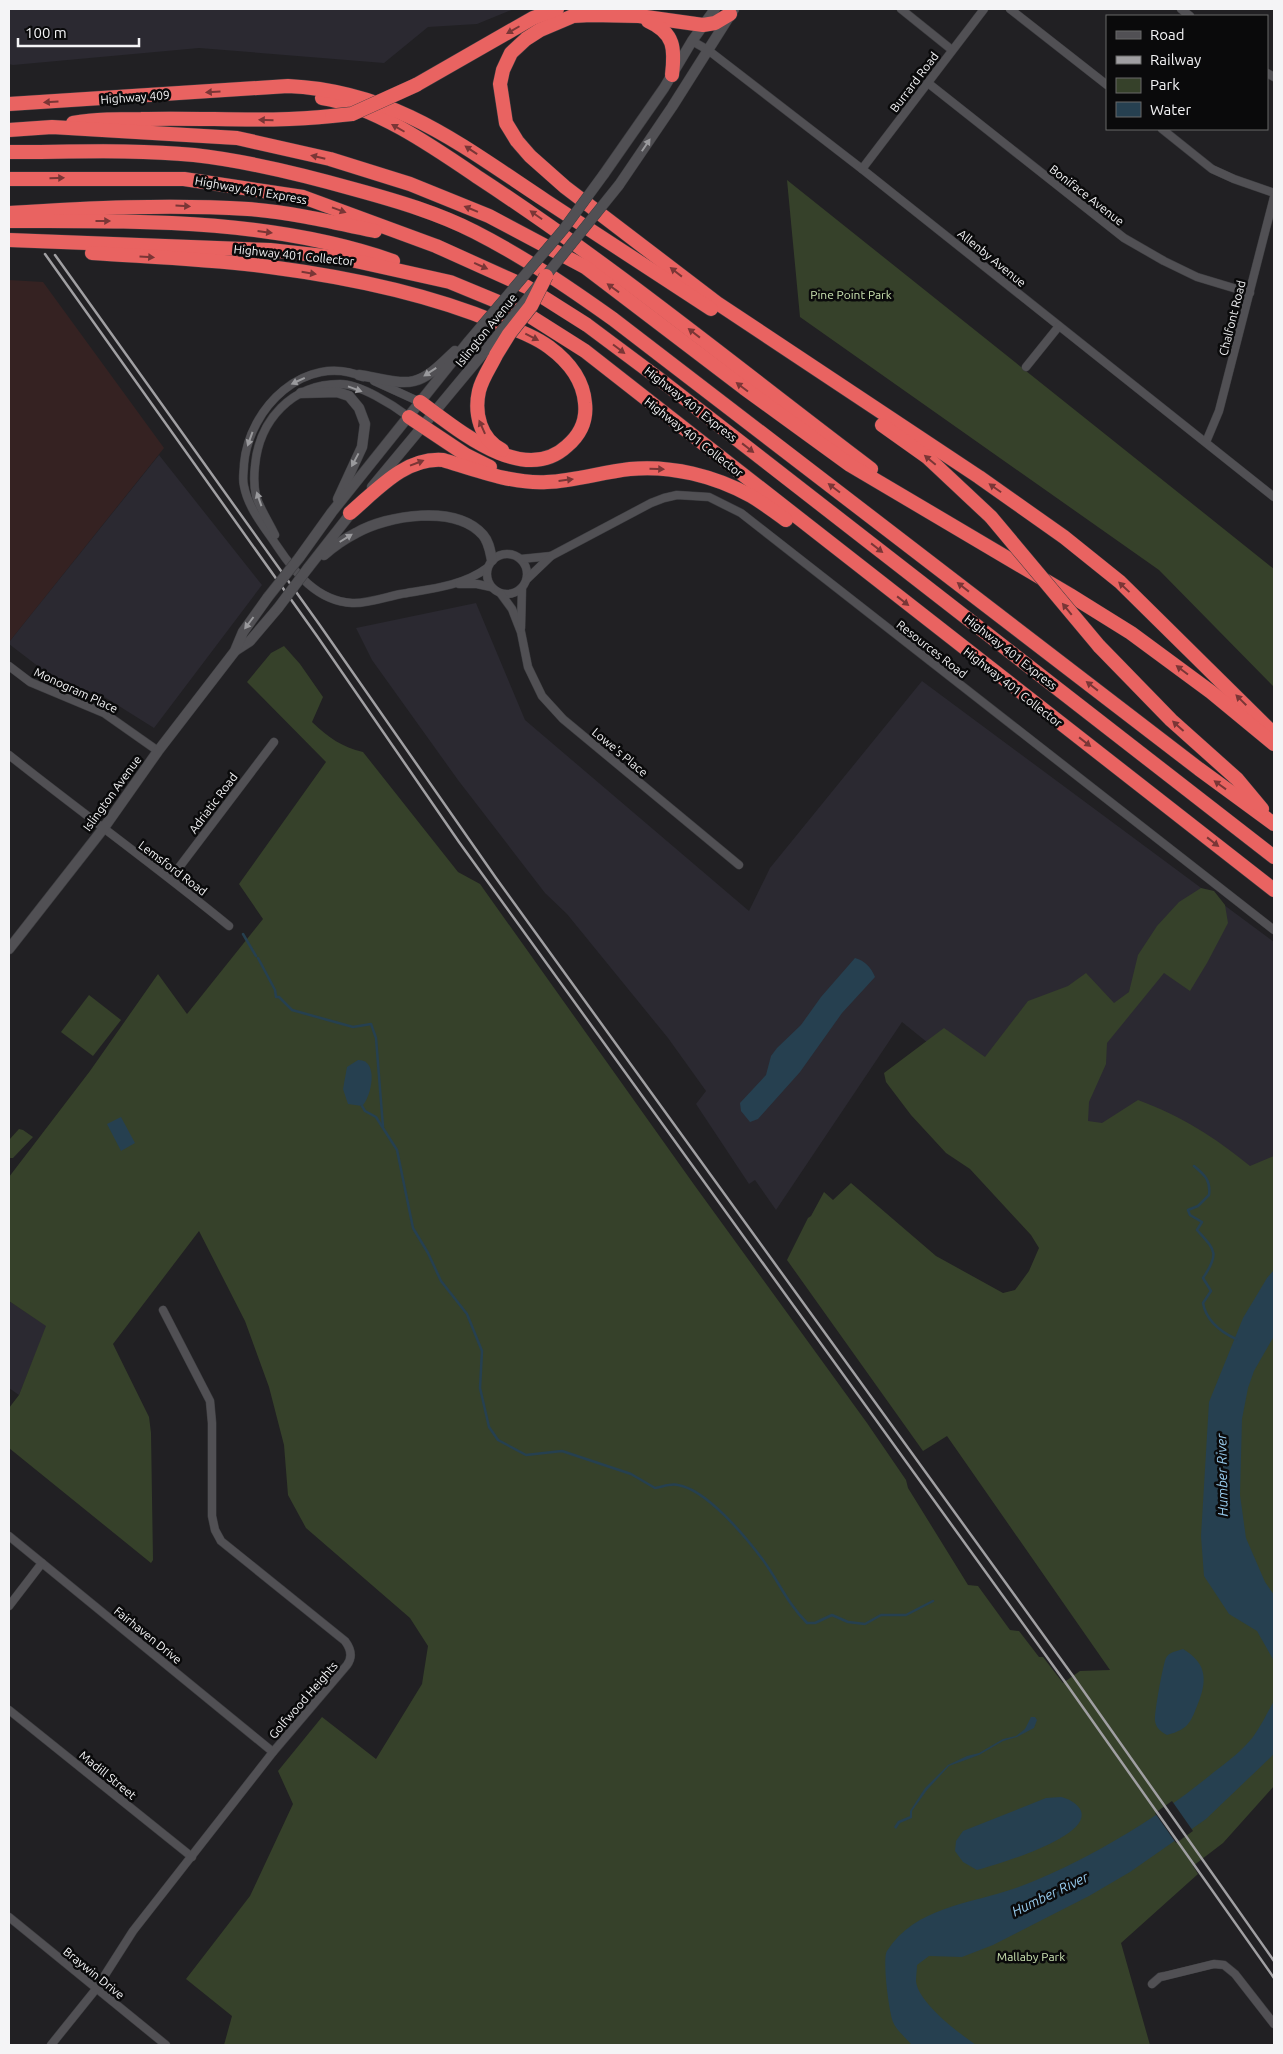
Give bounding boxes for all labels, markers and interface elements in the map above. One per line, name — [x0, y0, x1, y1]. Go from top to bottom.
scale bar — [18, 15, 139, 47]
legend — [1106, 15, 1268, 130]
text: 100 m — [25, 24, 67, 41]
one-way arrow — [506, 25, 520, 34]
text: Road — [1150, 26, 1185, 43]
street label: Burrard Road — [887, 49, 941, 115]
text: Railway — [1150, 51, 1201, 68]
text: Park — [1150, 76, 1180, 93]
street label: Highway 409 — [100, 88, 170, 106]
one-way arrow — [205, 88, 221, 96]
one-way arrow — [43, 98, 59, 106]
text: Water — [1150, 101, 1191, 118]
one-way arrow — [258, 115, 274, 123]
one-way arrow — [392, 124, 405, 133]
one-way arrow — [642, 138, 651, 152]
one-way arrow — [464, 146, 478, 155]
one-way arrow — [310, 153, 325, 161]
street label: Boniface Avenue — [1047, 162, 1127, 228]
one-way arrow — [50, 174, 66, 182]
street label: Highway 401 Express — [194, 174, 308, 206]
one-way arrow — [175, 203, 191, 211]
one-way arrow — [463, 205, 478, 213]
one-way arrow — [332, 206, 347, 214]
one-way arrow — [529, 210, 542, 220]
one-way arrow — [95, 217, 111, 225]
street label: Allenby Avenue — [955, 227, 1029, 289]
one-way arrow — [257, 228, 273, 236]
street label: Highway 401 Collector — [233, 242, 355, 268]
one-way arrow — [140, 253, 156, 261]
one-way arrow — [474, 263, 488, 271]
one-way arrow — [670, 267, 683, 277]
one-way arrow — [301, 269, 317, 277]
street label: Chalfont Road — [1216, 279, 1248, 357]
one-way arrow — [606, 283, 620, 293]
park label: Pine Point Park — [810, 288, 892, 301]
street label: Islington Avenue — [453, 291, 519, 369]
one-way arrow — [688, 327, 701, 338]
one-way arrow — [524, 333, 539, 341]
one-way arrow — [613, 344, 626, 355]
street label: Highway 401 Express — [642, 364, 740, 444]
one-way arrow — [423, 367, 437, 377]
one-way arrow — [290, 377, 305, 386]
one-way arrow — [736, 381, 749, 392]
one-way arrow — [348, 385, 363, 393]
street label: Highway 401 Collector — [642, 395, 746, 480]
one-way arrow — [478, 420, 486, 434]
one-way arrow — [246, 432, 254, 447]
one-way arrow — [741, 443, 754, 454]
one-way arrow — [351, 452, 359, 467]
one-way arrow — [923, 454, 936, 465]
one-way arrow — [410, 459, 425, 467]
one-way arrow — [649, 465, 665, 473]
one-way arrow — [559, 476, 575, 484]
one-way arrow — [827, 483, 841, 493]
one-way arrow — [988, 483, 1002, 493]
one-way arrow — [254, 491, 262, 506]
one-way arrow — [340, 534, 353, 543]
one-way arrow — [870, 542, 883, 553]
one-way arrow — [1119, 581, 1131, 593]
one-way arrow — [956, 582, 970, 592]
one-way arrow — [896, 595, 909, 606]
one-way arrow — [1062, 603, 1073, 616]
street label: Highway 401 Express — [962, 612, 1060, 692]
one-way arrow — [244, 616, 255, 629]
street label: Resources Road — [894, 618, 970, 680]
street label: Highway 401 Collector — [961, 645, 1065, 730]
street label: Monogram Place — [32, 665, 120, 715]
one-way arrow — [1175, 665, 1189, 675]
one-way arrow — [1085, 681, 1098, 692]
one-way arrow — [1235, 694, 1247, 706]
one-way arrow — [1172, 721, 1185, 732]
street label: Lowe's Place — [590, 725, 650, 779]
one-way arrow — [1078, 737, 1092, 747]
street label: Islington Avenue — [80, 753, 144, 833]
street label: Adriatic Road — [186, 770, 240, 836]
one-way arrow — [1214, 780, 1227, 790]
one-way arrow — [1206, 836, 1219, 847]
street label: Lemsford Road — [136, 838, 210, 898]
water label: Humber River — [1213, 1433, 1231, 1517]
street label: Fairhaven Drive — [112, 1604, 184, 1666]
street label: Golfwood Heights — [266, 1659, 340, 1741]
street label: Madill Street — [77, 1748, 139, 1802]
water label: Humber River — [1009, 1868, 1091, 1919]
street label: Braywin Drive — [61, 1945, 127, 2001]
park label: Mallaby Park — [997, 1950, 1065, 1963]

